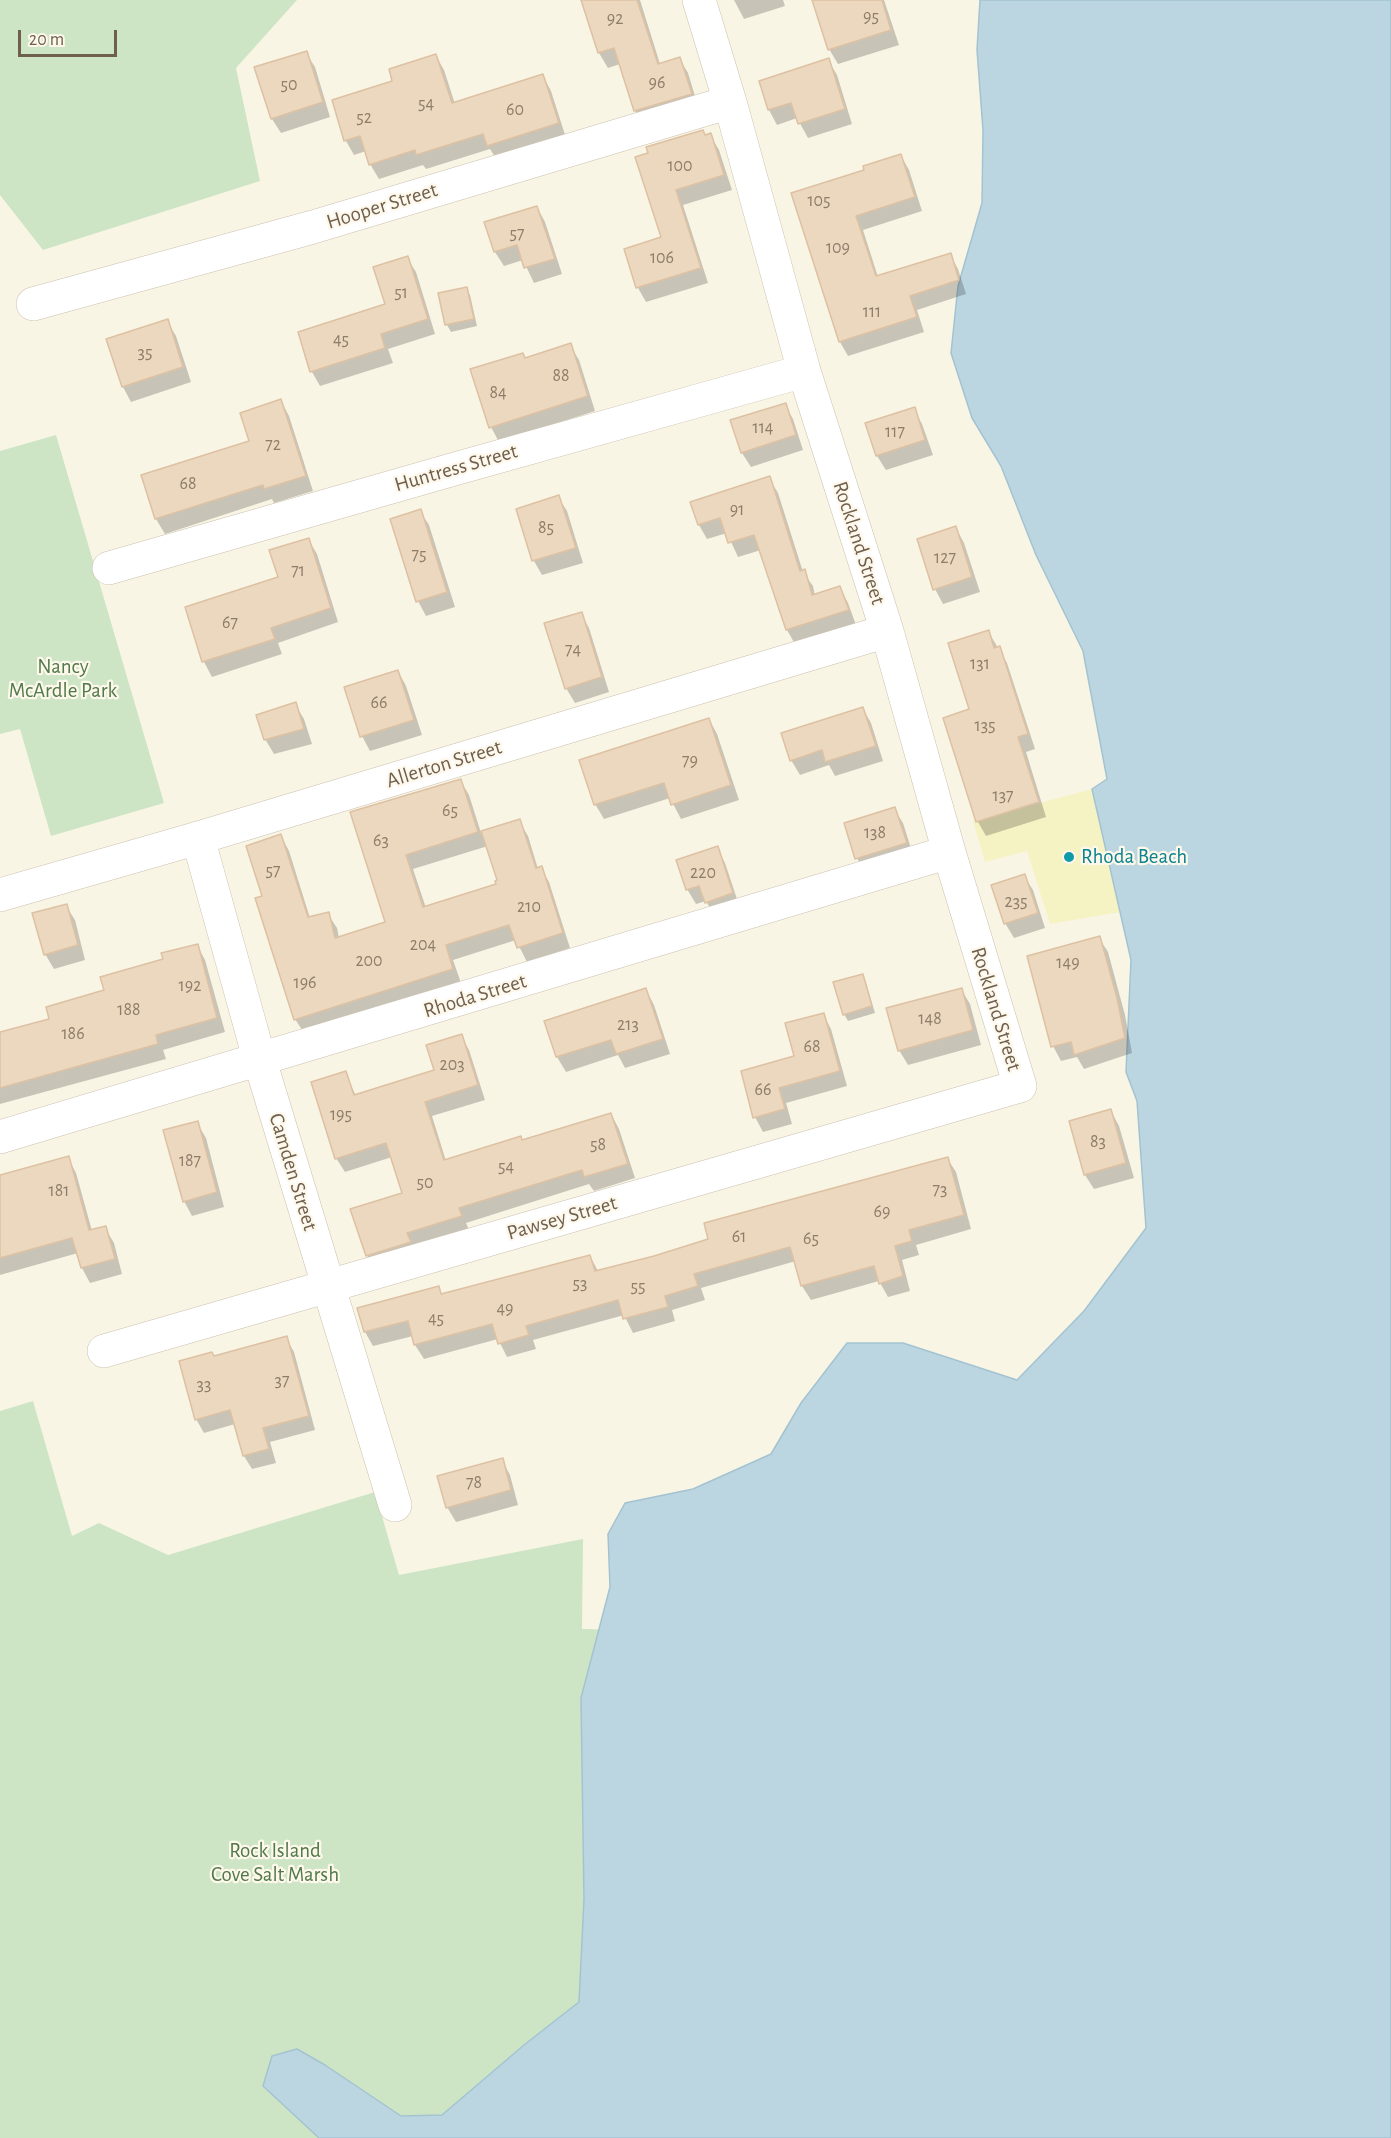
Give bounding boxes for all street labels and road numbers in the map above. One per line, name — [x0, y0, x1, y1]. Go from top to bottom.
street label: Hooper Street — [324, 177, 440, 235]
street label: Huntress Street — [391, 438, 521, 498]
street label: Rockland Street — [827, 478, 891, 608]
street label: Allerton Street — [383, 735, 505, 793]
street label: Rockland Street — [965, 944, 1027, 1074]
street label: Rhoda Street — [421, 968, 529, 1024]
street label: Camden Street — [263, 1110, 323, 1234]
street label: Pawsey Street — [504, 1190, 620, 1246]

